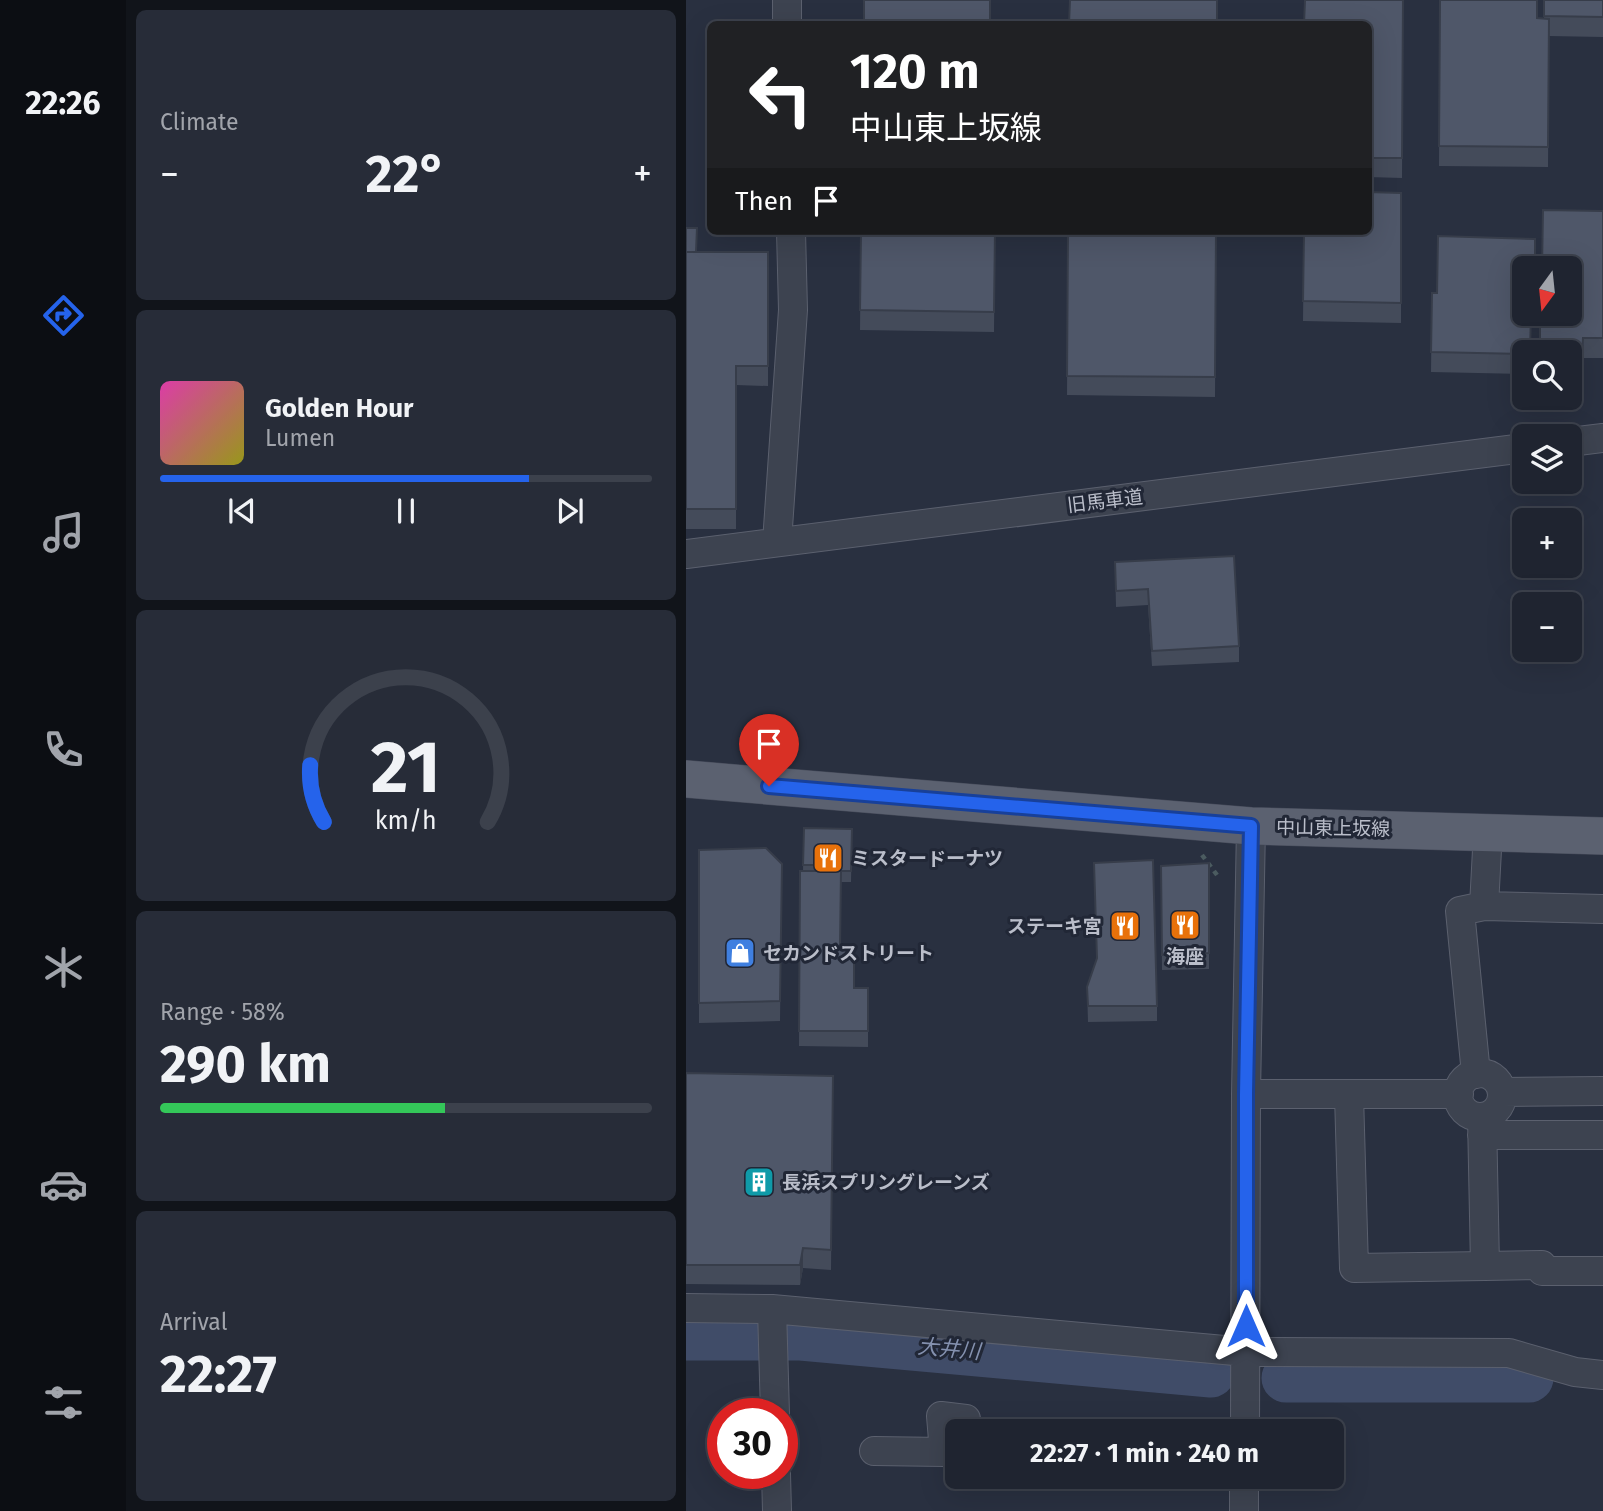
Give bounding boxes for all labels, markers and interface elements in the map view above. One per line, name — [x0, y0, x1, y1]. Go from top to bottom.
text: 120 m — [850, 42, 980, 101]
icon: left — [735, 49, 826, 140]
text: 22:26 — [25, 84, 101, 122]
text: Climate — [160, 108, 239, 136]
text: 中山東上坂線 — [850, 109, 1042, 147]
text: 22° — [366, 143, 446, 206]
text: − — [160, 151, 179, 197]
text: + — [633, 151, 652, 197]
icon: arrive — [807, 182, 845, 220]
text: Then — [735, 186, 793, 217]
north arrow — [1512, 256, 1582, 326]
map controls — [1512, 256, 1582, 662]
icon: directions — [39, 291, 88, 340]
button: search — [1512, 340, 1582, 410]
text: Golden Hour — [265, 393, 413, 424]
text: Lumen — [265, 424, 335, 452]
button: layers — [1512, 424, 1582, 494]
street label: 旧馬車道 — [1066, 485, 1144, 517]
icon: previous — [223, 492, 261, 530]
icon: pause — [387, 492, 425, 530]
icon: next — [551, 492, 589, 530]
icon: music — [39, 508, 88, 557]
button: + — [1512, 508, 1582, 578]
button: − — [1512, 592, 1582, 662]
pin — [739, 714, 799, 786]
text: 21 — [371, 724, 441, 811]
icon: phone — [39, 725, 88, 774]
icon: arrive — [750, 725, 788, 763]
text: km/h — [375, 805, 437, 835]
street label: 中山東上坂線 — [1276, 816, 1390, 840]
restaurant icon: ミスタードーナツ — [811, 841, 845, 875]
place label: ミスタードーナツ — [851, 847, 1003, 870]
restaurant icon: 海座 — [1168, 908, 1202, 942]
restaurant icon: ステーキ宮 — [1108, 909, 1142, 943]
place label: ステーキ宮 — [1007, 915, 1102, 938]
shop icon: セカンドストリート — [723, 936, 757, 970]
place label: セカンドストリート — [763, 942, 934, 965]
icon: climate — [39, 943, 88, 992]
place label: 海座 — [1166, 945, 1204, 968]
text: Range · 58% — [160, 998, 285, 1026]
text: 290 km — [160, 1033, 331, 1096]
icon: car — [39, 1160, 88, 1209]
building icon: 長浜スプリングレーンズ — [742, 1165, 776, 1199]
place label: 長浜スプリングレーンズ — [782, 1171, 990, 1194]
position arrow — [1209, 1289, 1283, 1363]
text: Arrival — [160, 1308, 227, 1336]
water label: 大井川 — [916, 1333, 984, 1365]
text: 22:27 — [160, 1343, 277, 1406]
icon: filters — [39, 1378, 88, 1427]
speed limit sign: 30 — [707, 1398, 798, 1489]
text: 22:27 · 1 min · 240 m — [1030, 1438, 1259, 1469]

